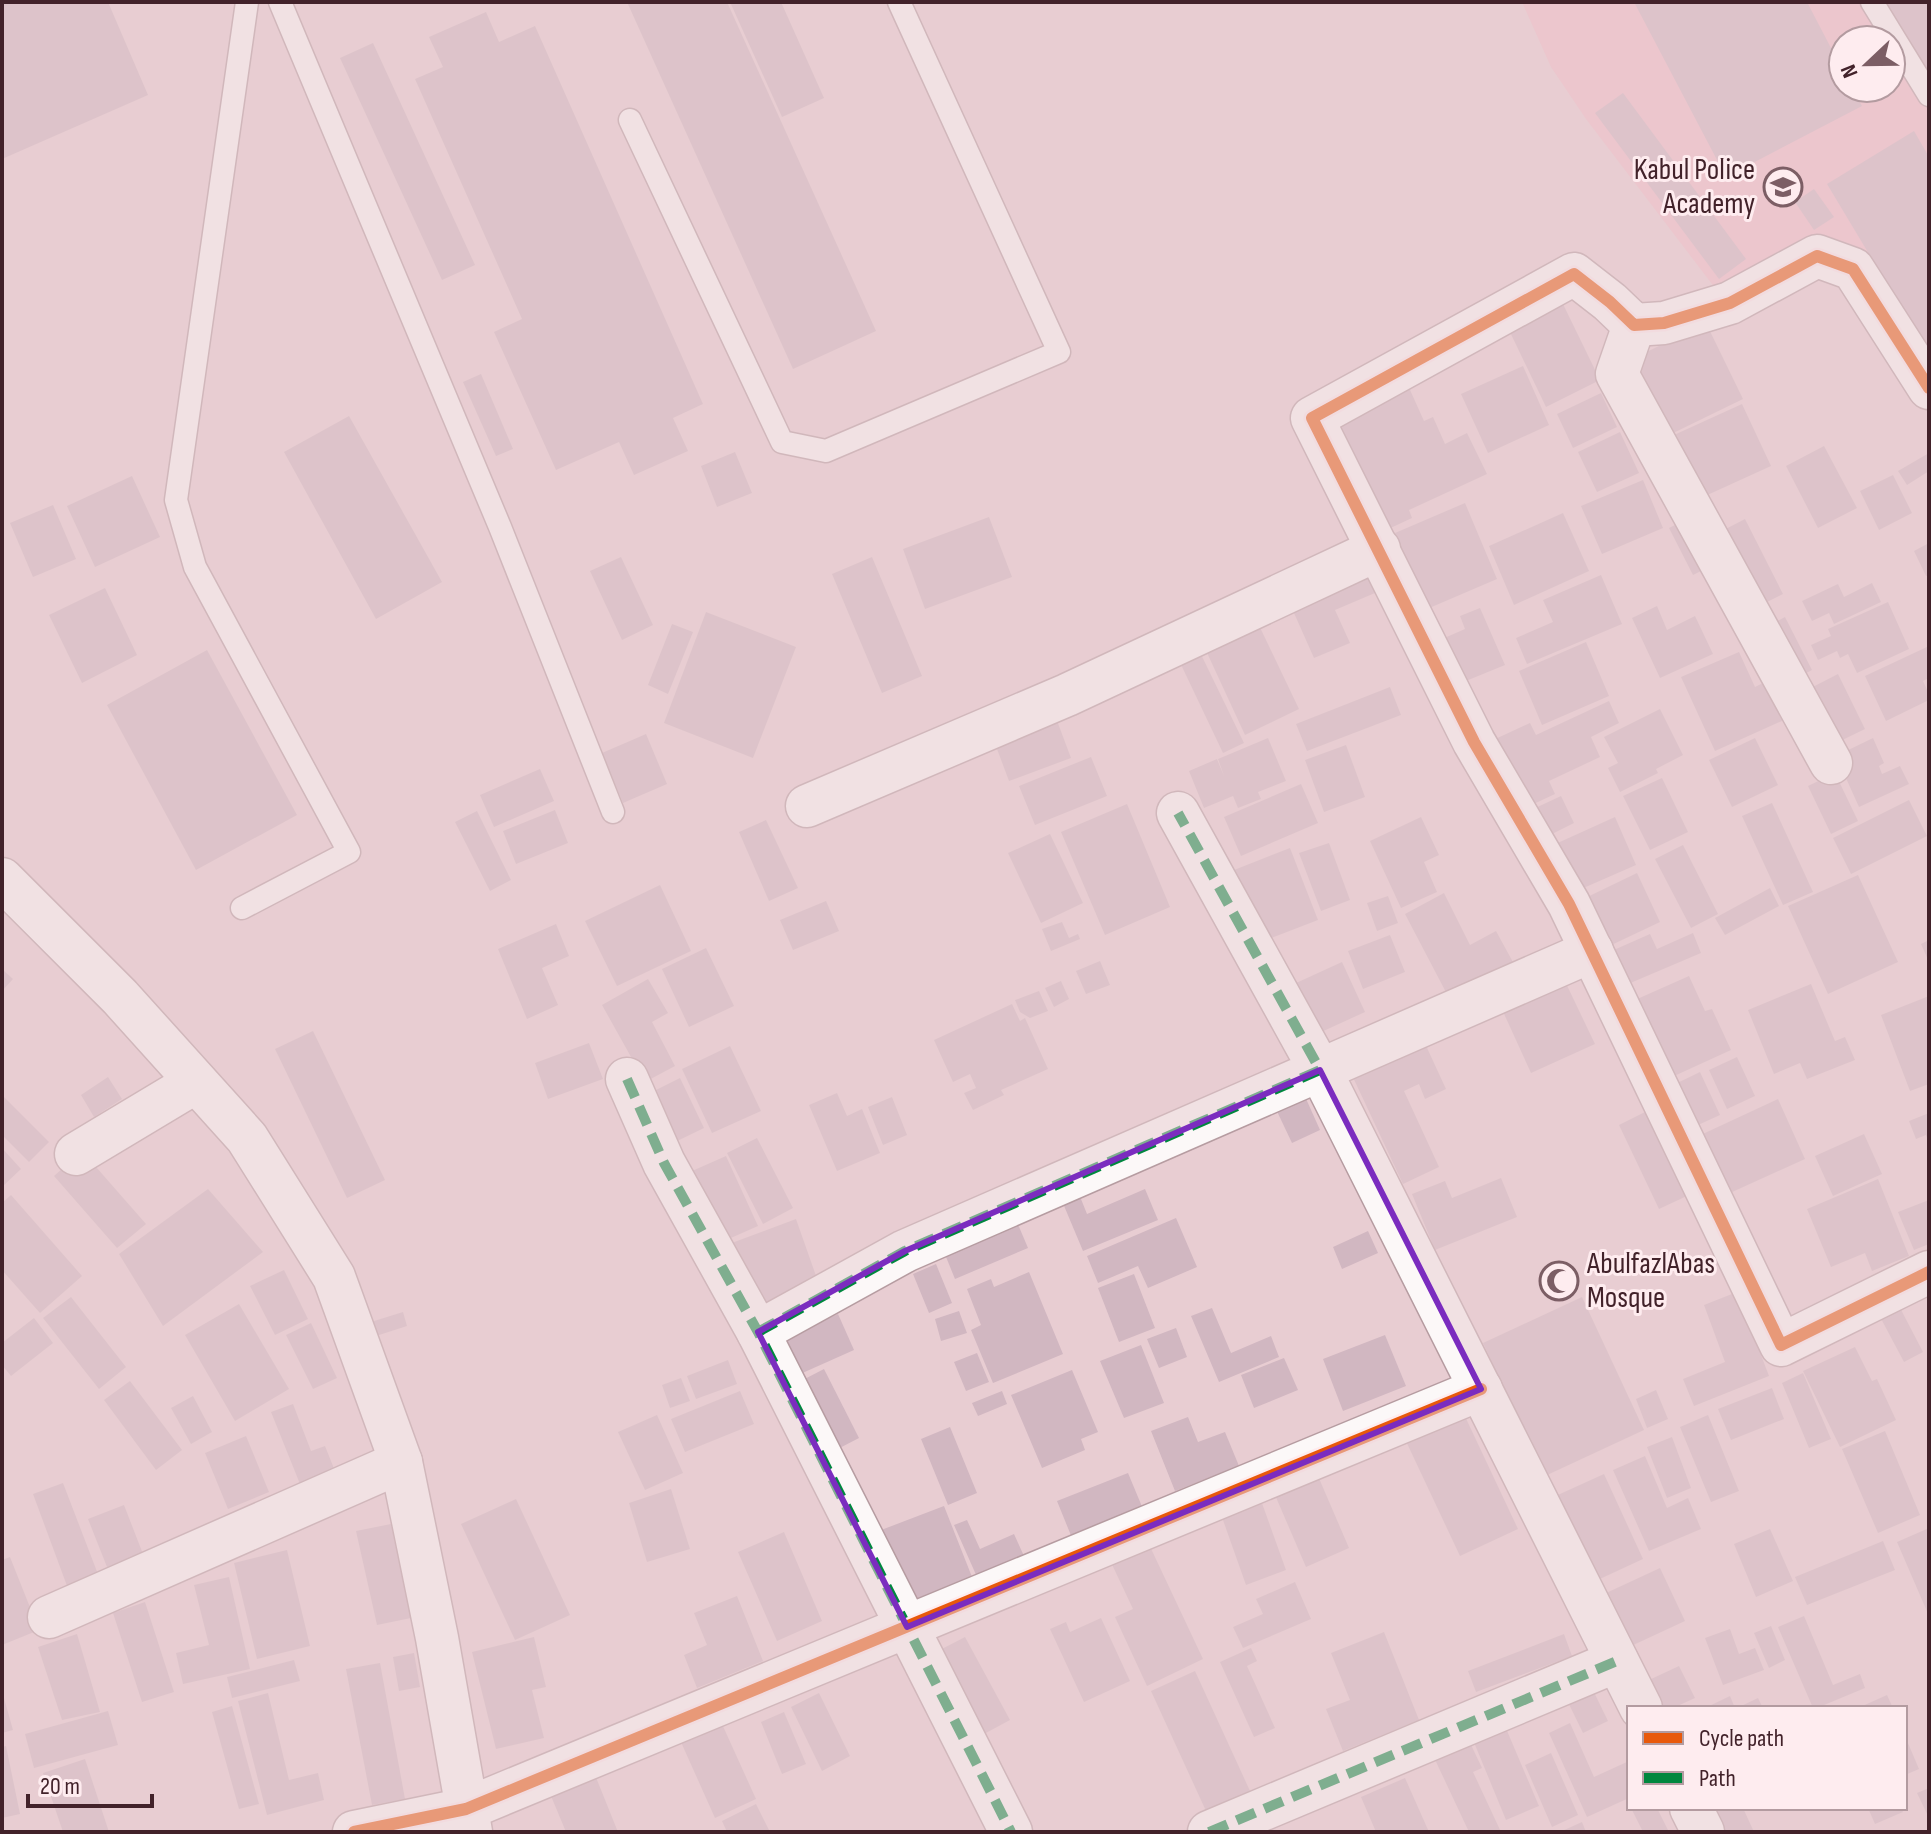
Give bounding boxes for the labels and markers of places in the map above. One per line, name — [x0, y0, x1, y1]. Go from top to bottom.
place label: Kabul Police Academy — [1634, 152, 1755, 222]
school or university icon: Kabul Police Academy — [1762, 166, 1804, 208]
place label: AbulfazlAbas Mosque — [1586, 1246, 1715, 1316]
mosque icon: AbulfazlAbas Mosque — [1538, 1260, 1580, 1302]

